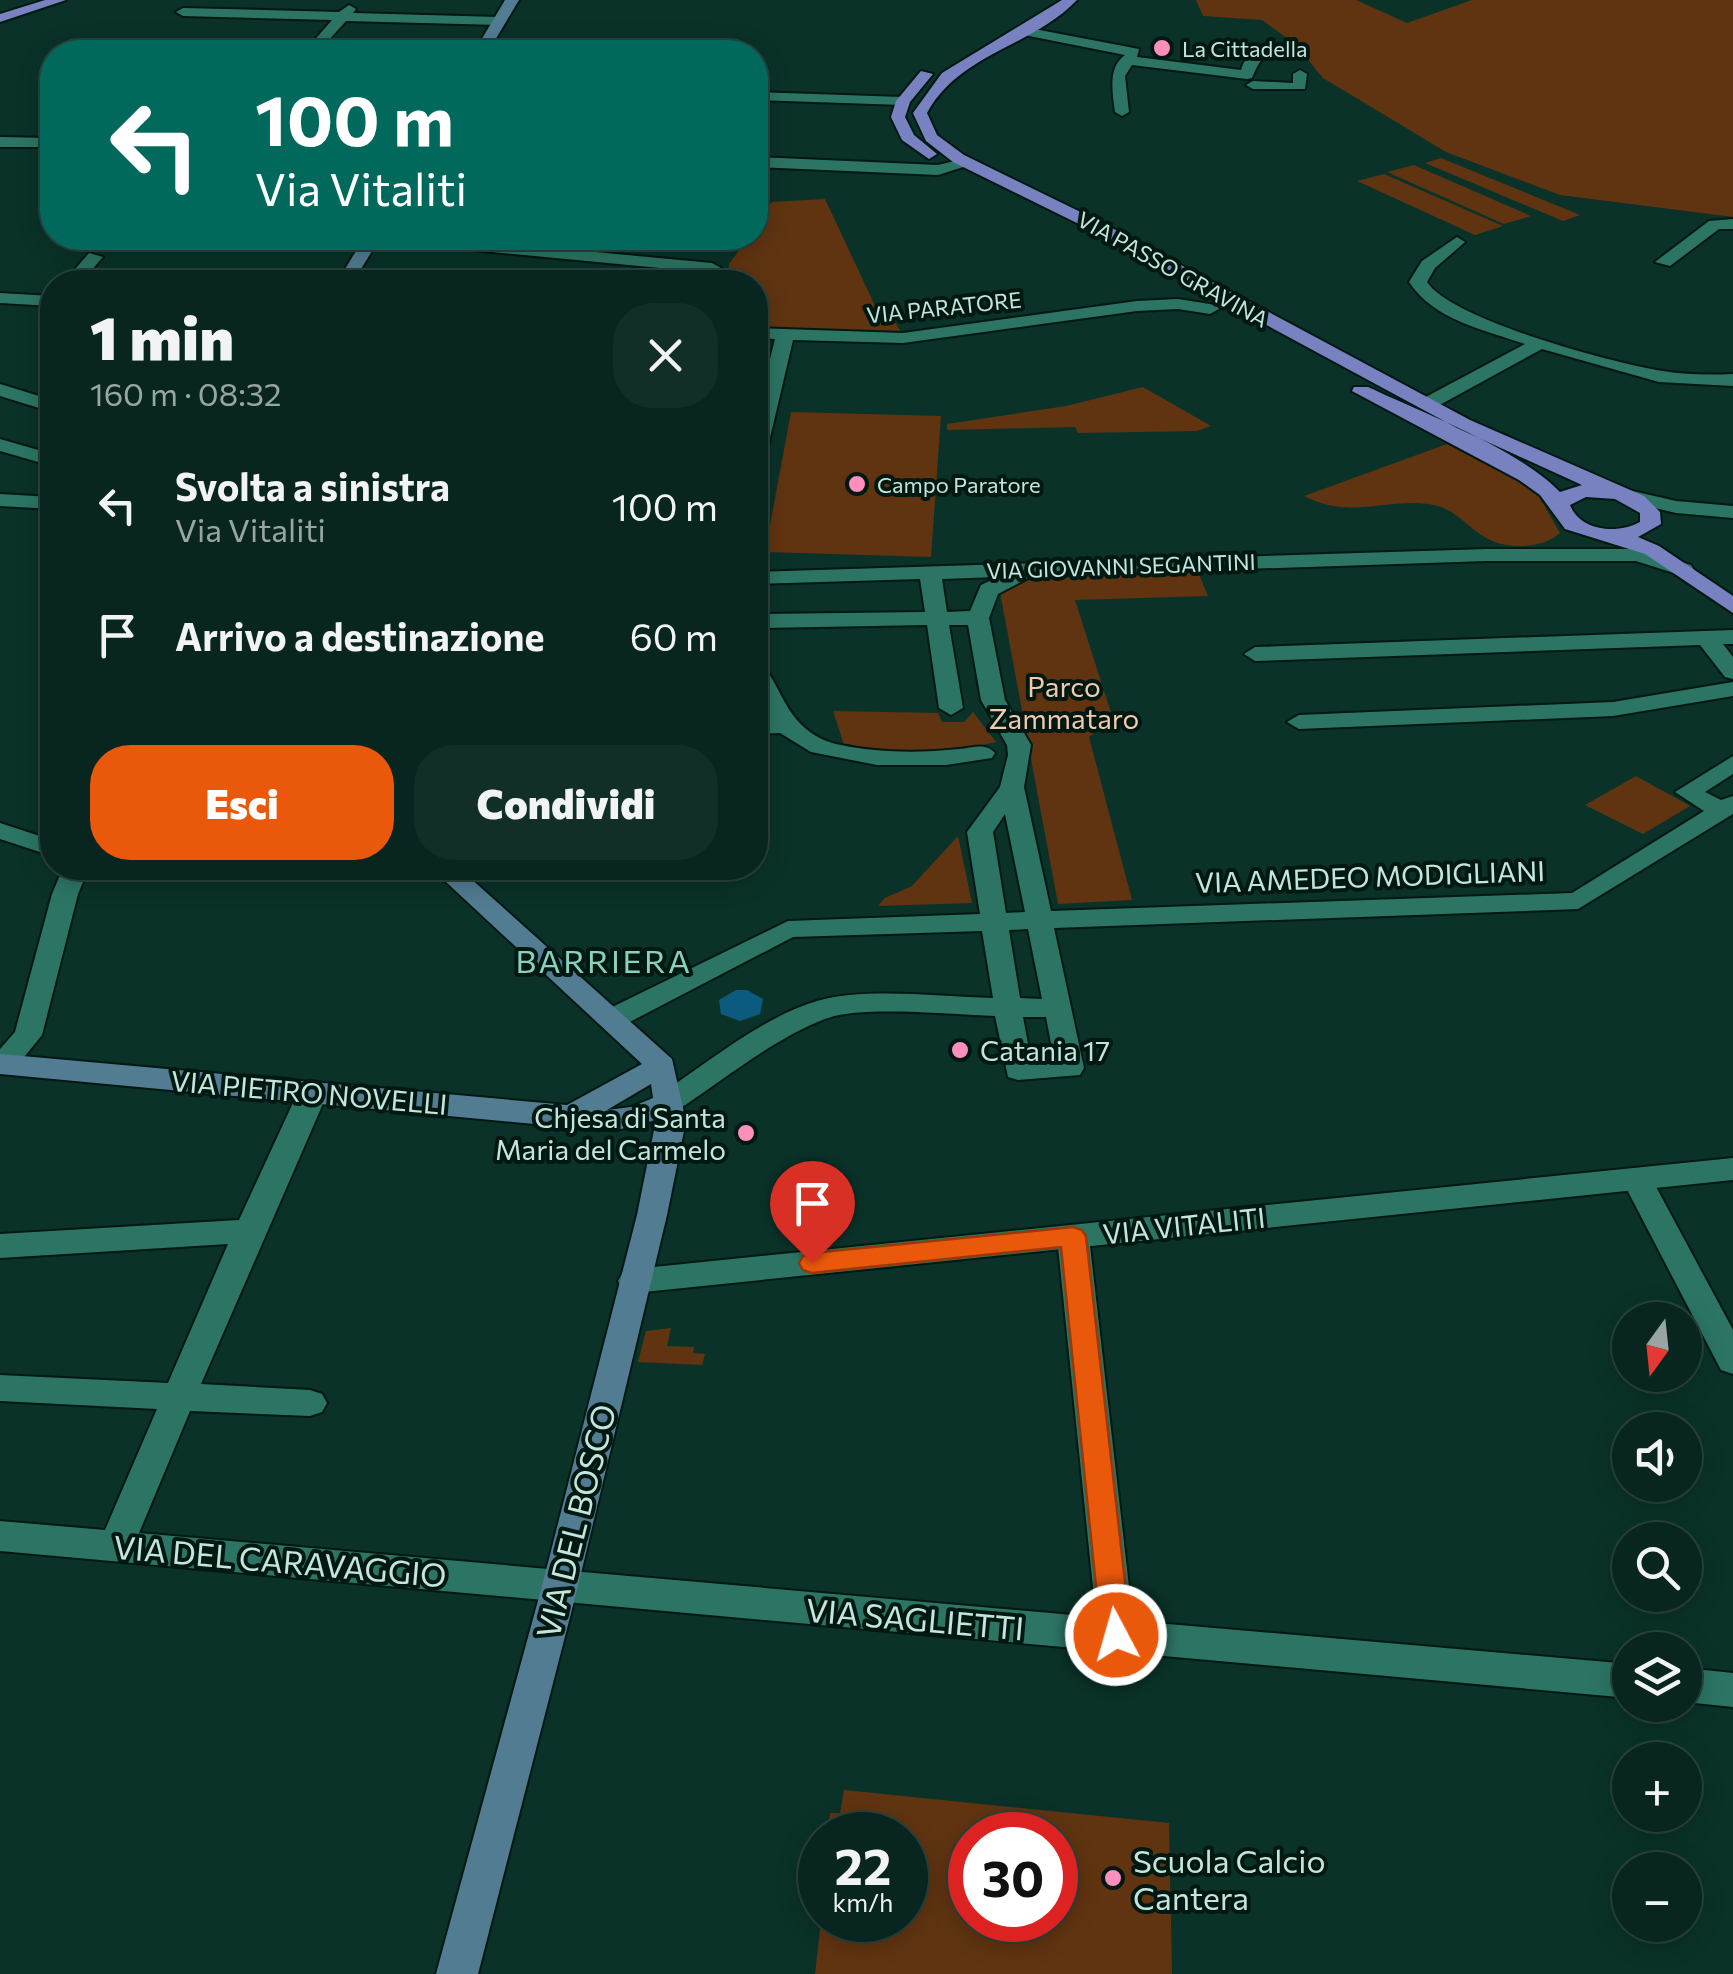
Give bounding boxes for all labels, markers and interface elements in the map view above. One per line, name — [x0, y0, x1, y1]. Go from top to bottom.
place label: La Cittadella — [1182, 35, 1308, 62]
marker: La Cittadella — [1151, 37, 1173, 59]
text: 100 m — [255, 75, 454, 160]
icon: left — [90, 80, 220, 210]
text: Via Vitaliti — [255, 160, 467, 215]
street label: VIA PASSO GRAVINA — [1073, 205, 1273, 333]
street label: VIA PARATORE — [865, 285, 1023, 329]
text: 1 min — [90, 299, 234, 372]
button: close — [613, 303, 718, 408]
text: 160 m · 08:32 — [90, 373, 282, 413]
text: Svolta a sinistra — [175, 462, 450, 509]
place label: Campo Paratore — [877, 471, 1041, 498]
marker: Campo Paratore — [846, 473, 868, 495]
icon: left — [90, 478, 145, 533]
text: 100 m — [612, 482, 718, 529]
text: Via Vitaliti — [175, 509, 326, 549]
street label: VIA GIOVANNI SEGANTINI — [986, 548, 1256, 584]
icon: arrive — [90, 608, 145, 663]
text: Arrivo a destinazione — [175, 612, 545, 659]
text: 60 m — [630, 612, 718, 659]
park label: Parco Zammataro — [989, 669, 1139, 735]
button: Esci — [90, 745, 394, 860]
button: Condividi — [414, 745, 718, 860]
street label: VIA AMEDEO MODIGLIANI — [1194, 853, 1546, 899]
district label: BARRIERA — [516, 940, 693, 980]
place label: Catania 17 — [980, 1033, 1110, 1067]
marker: Catania 17 — [949, 1039, 971, 1061]
street label: VIA PIETRO NOVELLI — [169, 1063, 449, 1121]
place label: Chjesa di Santa Maria del Carmelo — [495, 1100, 726, 1166]
marker: Chjesa di Santa Maria del Carmelo — [735, 1122, 757, 1144]
pin — [770, 1161, 855, 1264]
icon: arrive — [785, 1176, 840, 1231]
street label: VIA VITALITI — [1101, 1200, 1267, 1250]
north arrow — [1612, 1302, 1702, 1392]
map controls — [1612, 1302, 1702, 1942]
street label: VIA DEL BOSCO — [527, 1400, 623, 1642]
button: sound — [1612, 1412, 1702, 1502]
button: search — [1612, 1522, 1702, 1612]
street label: VIA DEL CARAVAGGIO — [112, 1526, 448, 1594]
position arrow — [1064, 1583, 1168, 1687]
street label: VIA SAGLIETTI — [804, 1589, 1026, 1647]
button: layers — [1612, 1632, 1702, 1722]
button: + — [1612, 1742, 1702, 1832]
speed limit sign: 30 — [948, 1812, 1078, 1942]
text: 22 — [835, 1834, 891, 1895]
place label: Scuola Calcio Cantera — [1133, 1840, 1326, 1917]
button: − — [1612, 1852, 1702, 1942]
marker: Scuola Calcio Cantera — [1102, 1867, 1124, 1889]
text: km/h — [833, 1887, 893, 1917]

